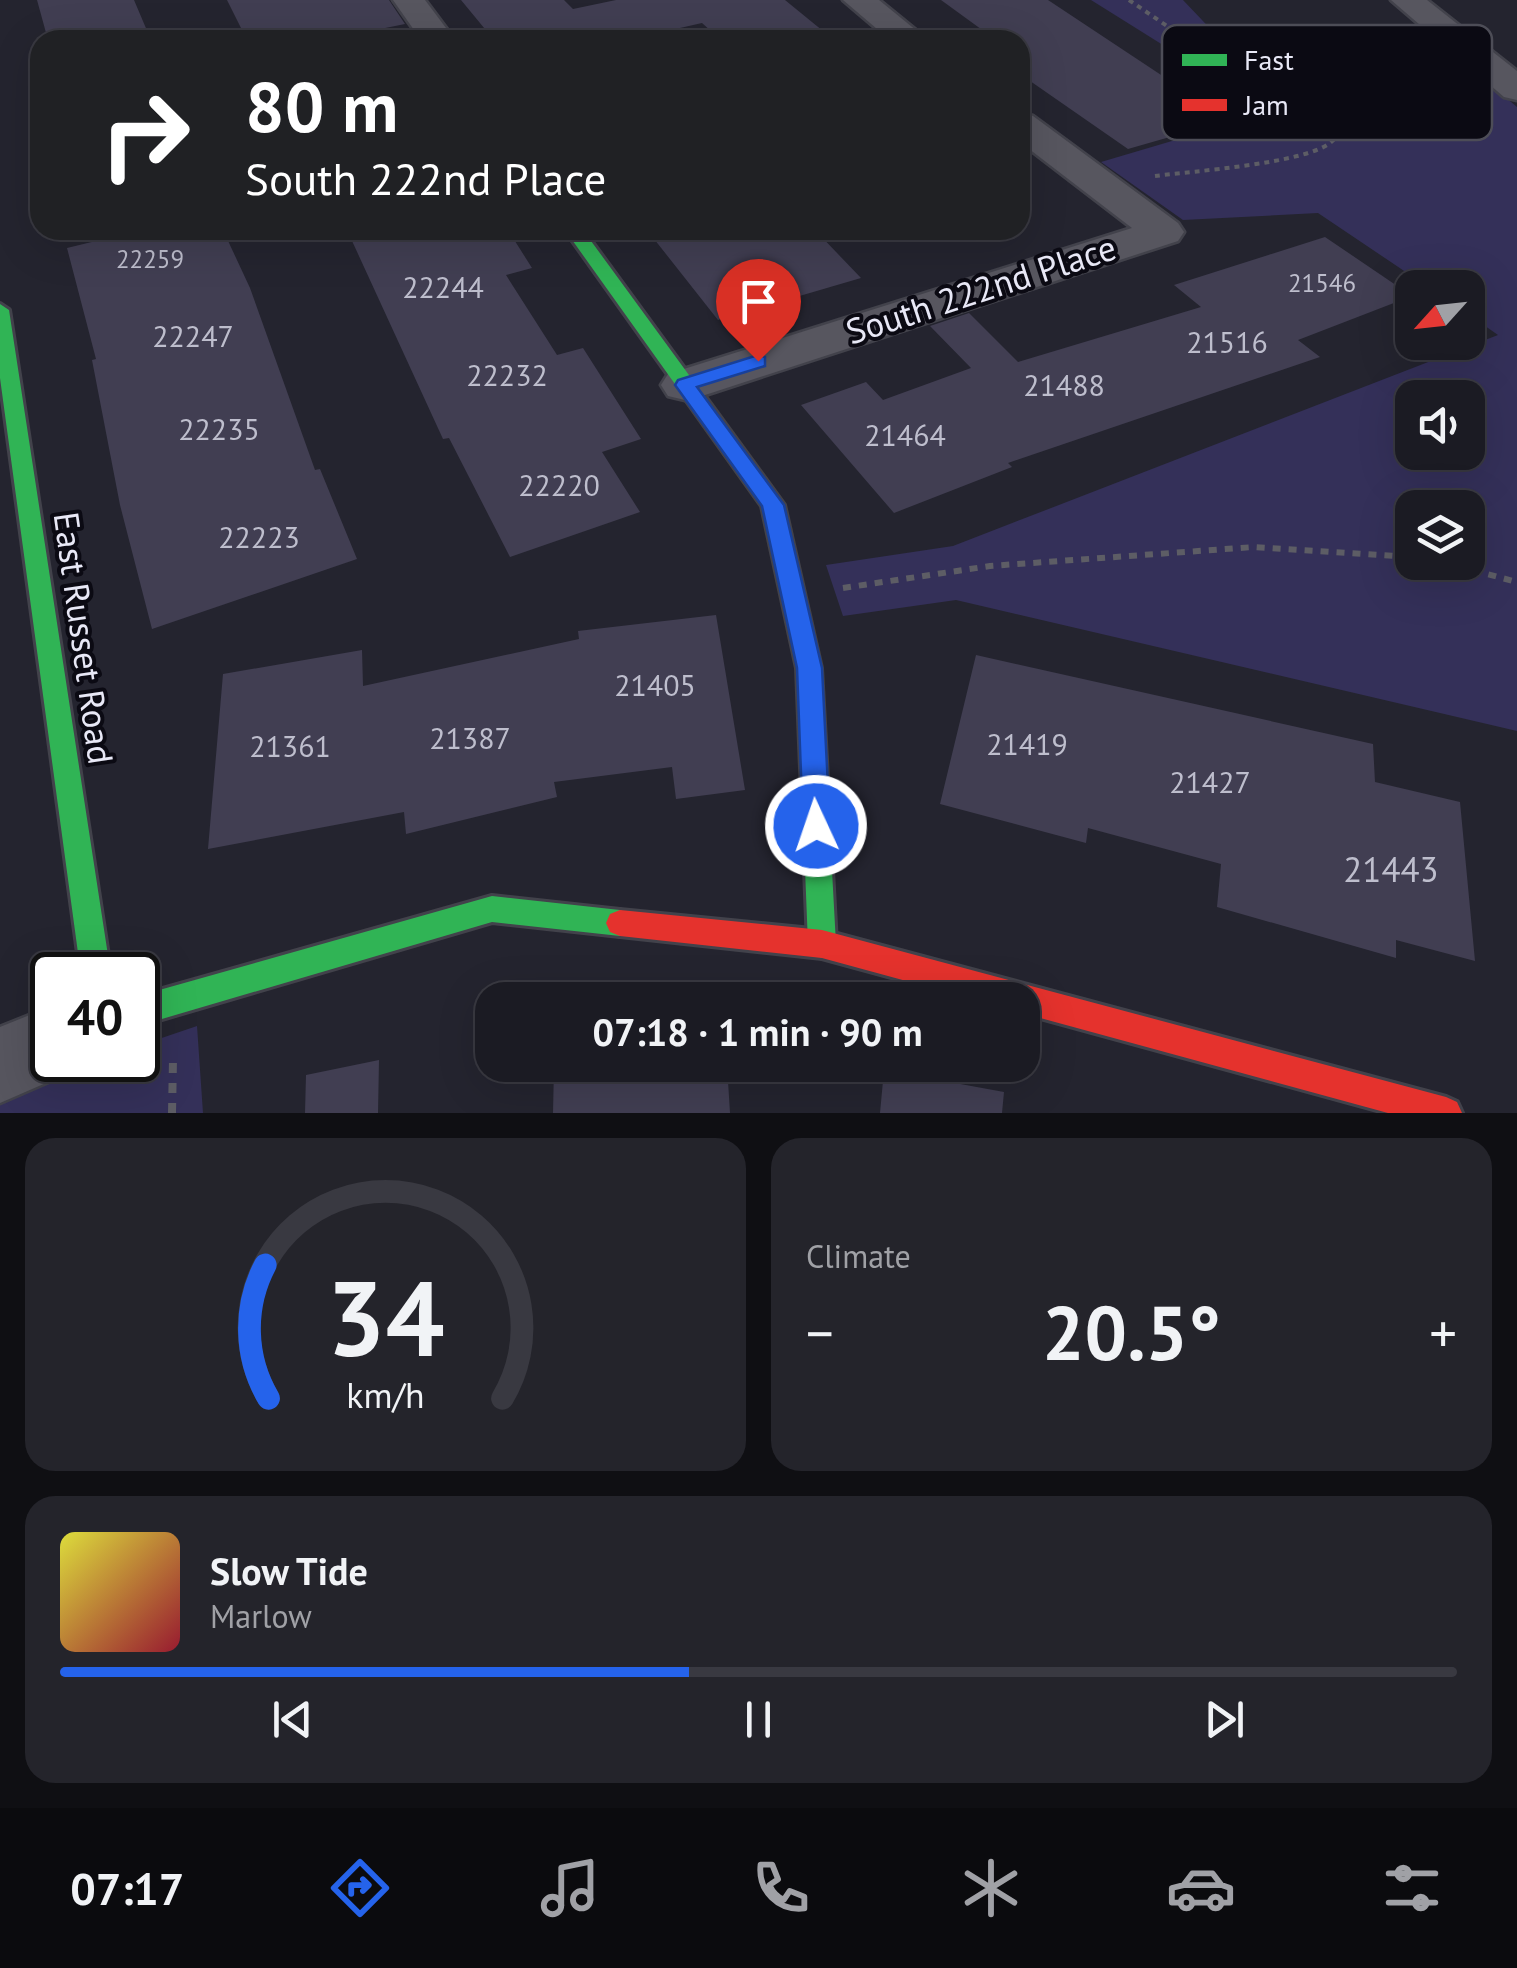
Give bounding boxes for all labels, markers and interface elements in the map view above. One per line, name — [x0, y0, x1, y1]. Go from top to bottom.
legend — [1162, 25, 1492, 140]
text: Fast — [1244, 41, 1294, 78]
text: 80 m — [245, 61, 398, 151]
icon: right — [80, 70, 210, 200]
text: Jam — [1243, 86, 1289, 123]
text: South 222nd Place — [245, 149, 606, 207]
street label: South 222nd Place — [840, 224, 1121, 354]
house number: 22259 — [116, 243, 184, 275]
pin — [716, 259, 801, 362]
house number: 22244 — [402, 267, 484, 306]
house number: 21546 — [1288, 267, 1356, 299]
north arrow — [1395, 270, 1485, 360]
map controls — [1395, 270, 1485, 580]
icon: arrive — [731, 274, 786, 329]
house number: 22247 — [152, 316, 234, 355]
house number: 21516 — [1186, 322, 1268, 361]
house number: 22232 — [466, 355, 548, 394]
house number: 21488 — [1023, 365, 1105, 404]
button: sound — [1395, 380, 1485, 470]
house number: 22235 — [178, 409, 260, 448]
house number: 21464 — [864, 415, 946, 454]
house number: 22220 — [518, 465, 600, 504]
button: layers — [1395, 490, 1485, 580]
street label: East Russet Road — [44, 509, 124, 767]
house number: 22223 — [218, 517, 300, 556]
house number: 21405 — [614, 665, 696, 704]
house number: 21387 — [429, 718, 511, 757]
house number: 21419 — [986, 724, 1068, 763]
house number: 21361 — [249, 726, 331, 765]
house number: 21427 — [1169, 762, 1251, 801]
position arrow — [764, 774, 868, 878]
house number: 21443 — [1343, 846, 1439, 892]
speed limit sign: 40 — [30, 952, 160, 1082]
text: 07:18 · 1 min · 90 m — [592, 1007, 923, 1056]
text: Climate — [806, 1235, 911, 1277]
text: 34 — [327, 1250, 444, 1385]
text: 20.5° — [1042, 1284, 1221, 1381]
text: − — [806, 1297, 834, 1368]
text: + — [1429, 1297, 1457, 1368]
text: km/h — [346, 1372, 425, 1418]
text: Slow Tide — [210, 1546, 368, 1595]
text: Marlow — [210, 1595, 312, 1637]
icon: previous — [265, 1692, 320, 1747]
icon: pause — [731, 1692, 786, 1747]
icon: next — [1197, 1692, 1252, 1747]
icon: directions — [325, 1853, 395, 1923]
icon: music — [535, 1853, 605, 1923]
icon: phone — [746, 1853, 816, 1923]
icon: climate — [956, 1853, 1026, 1923]
icon: car — [1166, 1853, 1236, 1923]
icon: filters — [1377, 1853, 1447, 1923]
text: 07:17 — [70, 1859, 184, 1917]

